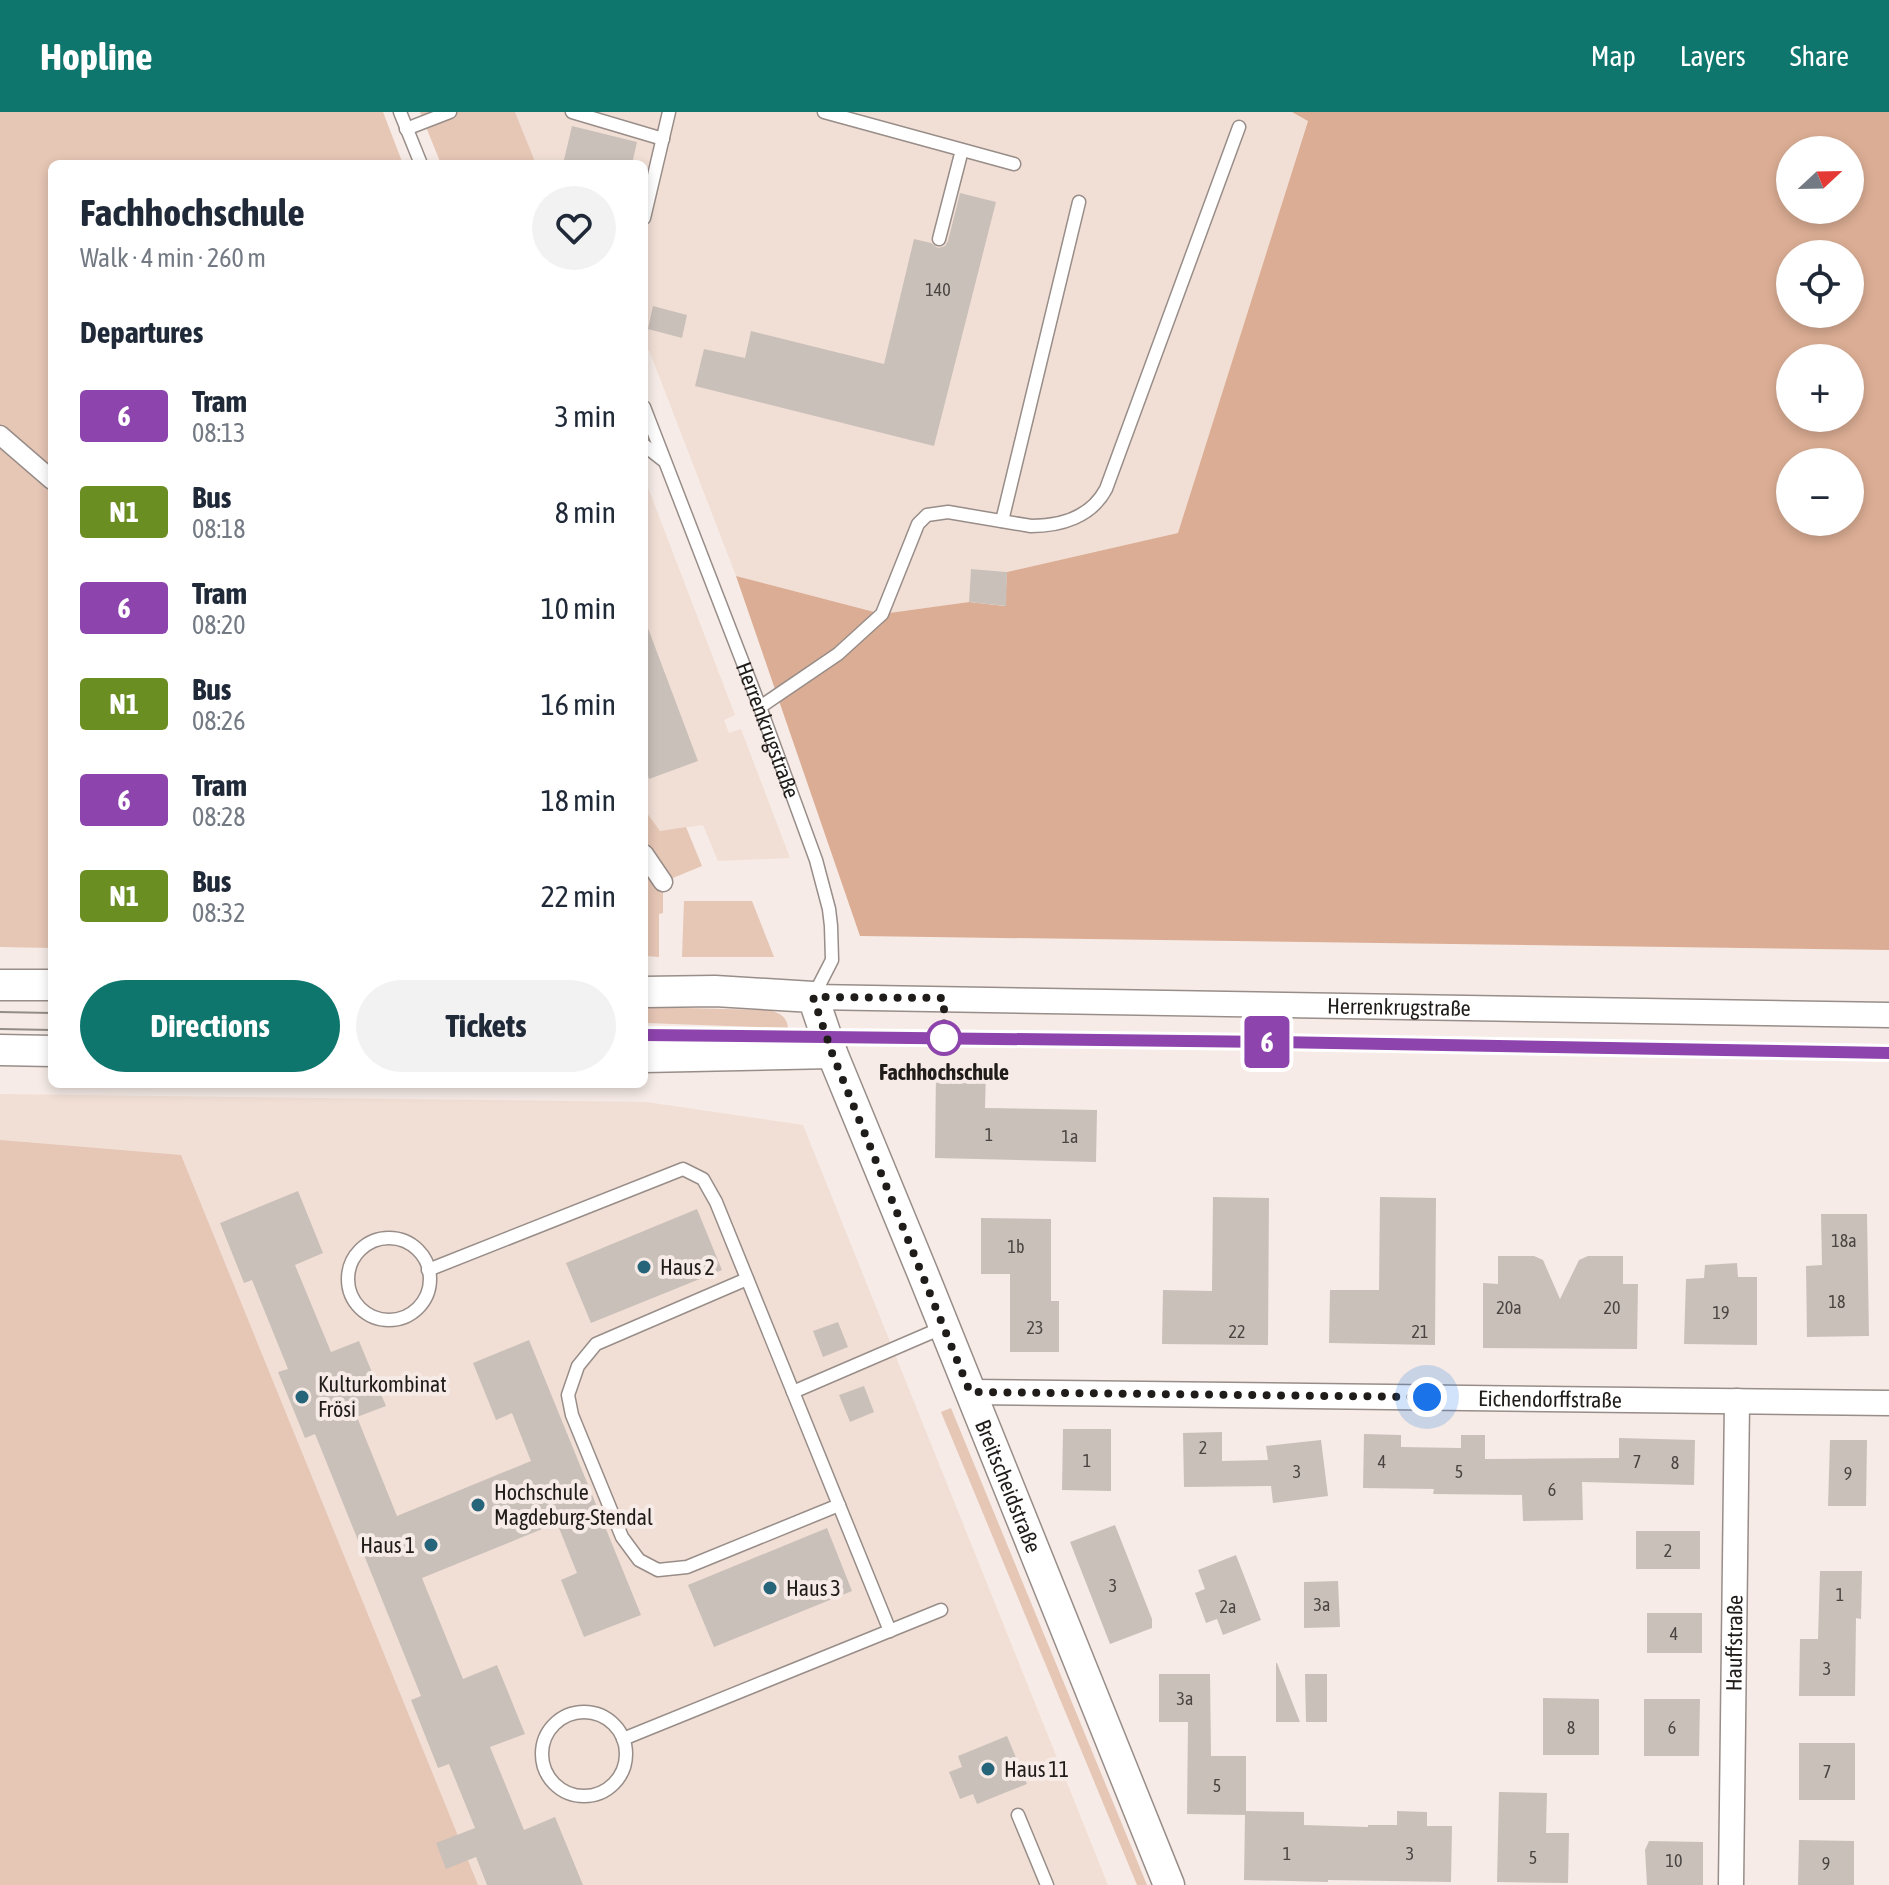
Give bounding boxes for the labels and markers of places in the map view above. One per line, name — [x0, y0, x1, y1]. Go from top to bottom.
marker: Fachhochschule — [927, 1021, 961, 1055]
place label: Fachhochschule — [879, 1059, 1009, 1085]
place label: Haus 2 — [660, 1254, 715, 1280]
marker: Haus 2 — [635, 1258, 653, 1276]
place label: Kulturkombinat Frösi — [318, 1371, 447, 1422]
marker: Kulturkombinat Frösi — [293, 1388, 311, 1406]
place label: Hochschule Magdeburg-Stendal — [494, 1479, 653, 1530]
marker: Hochschule Magdeburg-Stendal — [469, 1496, 487, 1514]
place label: Haus 1 — [360, 1532, 415, 1558]
marker: Haus 1 — [422, 1536, 440, 1554]
place label: Haus 3 — [786, 1575, 841, 1601]
marker: Haus 3 — [761, 1579, 779, 1597]
place label: Haus 11 — [1004, 1756, 1069, 1782]
marker: Haus 11 — [979, 1760, 997, 1778]

